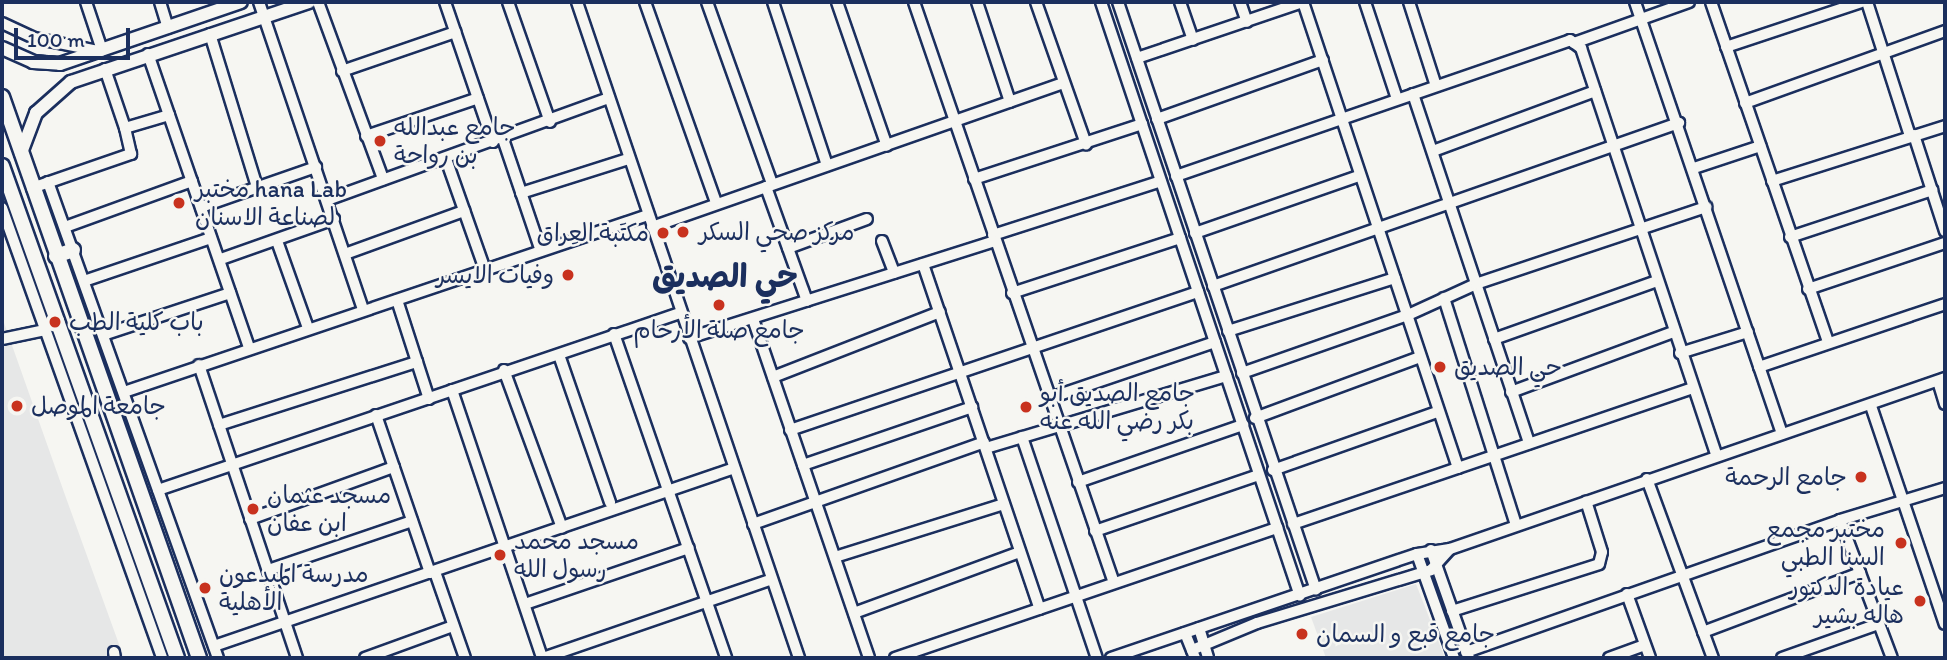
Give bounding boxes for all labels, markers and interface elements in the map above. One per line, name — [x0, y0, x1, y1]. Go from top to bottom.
scale bar — [18, 14, 133, 58]
text: 100 m — [27, 27, 85, 52]
place label: جامع عبدالله بن رواحة — [394, 113, 516, 169]
marker: جامع عبدالله بن رواحة — [372, 133, 388, 149]
place label: مختبر hana Lab لصناعة الاسنان — [195, 175, 347, 231]
marker: مختبر hana Lab لصناعة الاسنان — [169, 193, 189, 213]
place label: مركز صحي السكر — [699, 218, 855, 246]
place label: مكتَبة العِراق — [537, 219, 649, 247]
marker: مركز صحي السكر — [673, 222, 693, 242]
marker: مكتَبة العِراق — [655, 225, 671, 241]
district label: حي الصديق — [652, 257, 798, 295]
place label: وفيات الايسر — [436, 261, 554, 289]
marker: وفيات الايسر — [560, 267, 576, 283]
marker: جامع صلة الأرحام — [711, 297, 727, 313]
place label: باب كلية الطب — [69, 308, 204, 336]
marker: باب كلية الطب — [47, 314, 63, 330]
place label: جامع صلة الأرحام — [633, 316, 805, 344]
place label: حي الصديق — [1454, 353, 1562, 381]
marker: حي الصديق — [1432, 359, 1448, 375]
place label: جامع الصديق أبو بكر رضي الله عنه — [1040, 379, 1195, 435]
place label: جامعة الموصل — [31, 392, 166, 420]
marker: جامعة الموصل — [9, 398, 25, 414]
marker: جامع الصديق أبو بكر رضي الله عنه — [1018, 399, 1034, 415]
place label: جامع الرحمة — [1725, 463, 1847, 491]
marker: جامع الرحمة — [1853, 469, 1869, 485]
place label: مسجد عثمان ابن عفان — [267, 481, 391, 537]
marker: مسجد عثمان ابن عفان — [245, 501, 261, 517]
place label: مختبر مجمع السنا الطبي — [1766, 515, 1885, 571]
place label: مسجد محمد رسول الله — [514, 527, 639, 583]
marker: مختبر مجمع السنا الطبي — [1891, 533, 1911, 553]
marker: مسجد محمد رسول الله — [492, 547, 508, 563]
place label: مدرسة المبدعون الأهلية — [219, 560, 369, 616]
place label: عيادة الدكتور هاله بشير — [1789, 573, 1904, 629]
marker: مدرسة المبدعون الأهلية — [197, 580, 213, 596]
marker: عيادة الدكتور هاله بشير — [1910, 591, 1930, 611]
place label: جامع قبع و السمان — [1316, 620, 1495, 648]
marker: جامع قبع و السمان — [1294, 626, 1310, 642]

